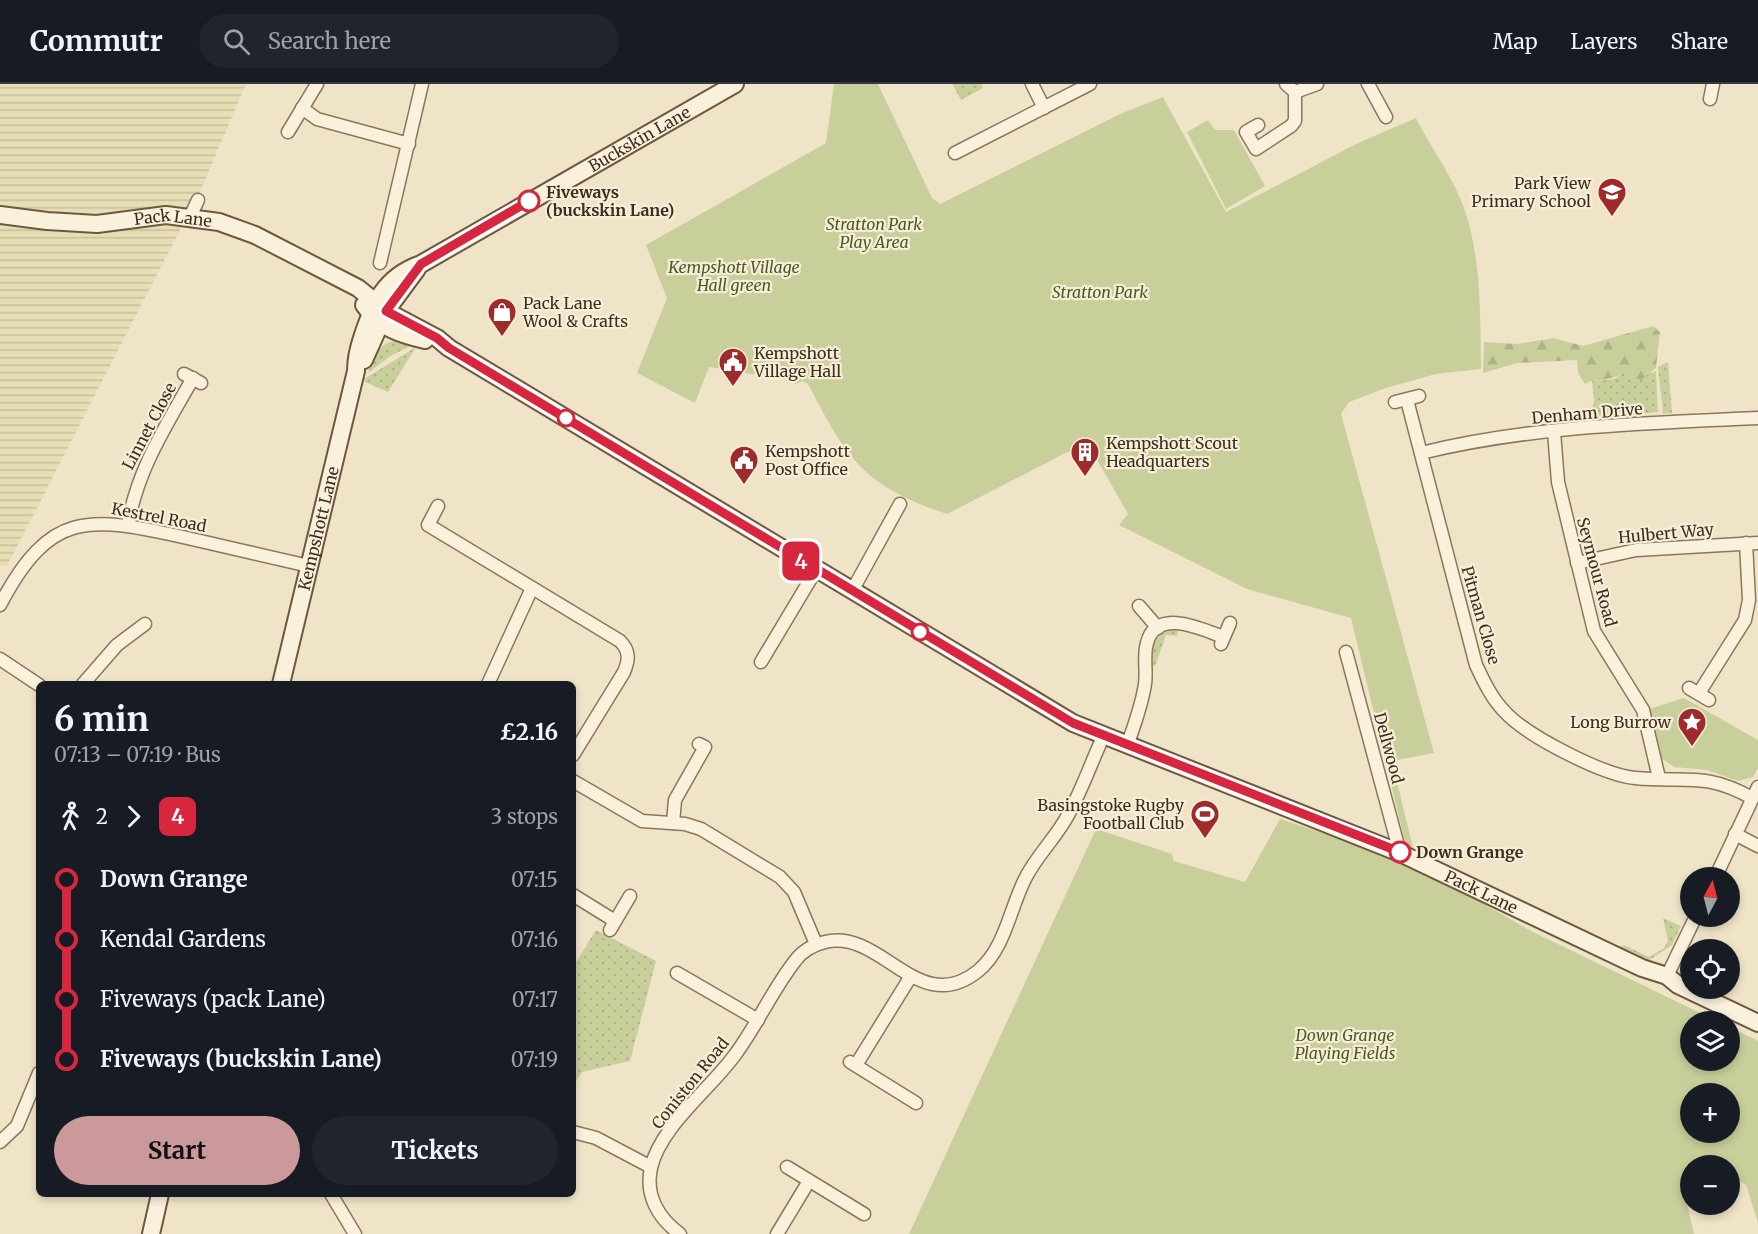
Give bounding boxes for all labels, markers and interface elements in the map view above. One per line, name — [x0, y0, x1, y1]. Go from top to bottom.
search box — [199, 14, 619, 68]
text: Commutr — [30, 23, 163, 59]
icon: search — [220, 25, 253, 58]
text: Search here — [268, 27, 391, 55]
text: Map — [1493, 28, 1538, 55]
text: Layers — [1571, 28, 1638, 55]
text: Share — [1671, 28, 1728, 55]
street label: Buckskin Lane — [585, 102, 694, 176]
place label: Park View Primary School — [1471, 173, 1591, 211]
school or university icon: Park View Primary School — [1596, 176, 1628, 218]
place label: Fiveways (buckskin Lane) — [546, 182, 674, 220]
marker: Fiveways (buckskin Lane) — [518, 190, 540, 212]
street label: Pack Lane — [133, 204, 213, 231]
park label: Stratton Park Play Area — [826, 214, 922, 252]
park label: Kempshott Village Hall green — [667, 257, 800, 295]
park label: Stratton Park — [1052, 282, 1148, 302]
place label: Pack Lane Wool & Crafts — [522, 293, 628, 331]
shop icon: Pack Lane Wool & Crafts — [486, 296, 518, 338]
place label: Kempshott Village Hall — [753, 343, 841, 381]
public building icon: Kempshott Village Hall — [717, 346, 749, 388]
street label: Linnet Close — [118, 379, 180, 473]
street label: Denham Drive — [1531, 398, 1643, 428]
unlabelled marker — [557, 409, 575, 427]
place label: Kempshott Scout Headquarters — [1106, 433, 1239, 471]
building icon: Kempshott Scout Headquarters — [1069, 436, 1101, 478]
place label: Kempshott Post Office — [765, 441, 851, 479]
public building icon: Kempshott Post Office — [728, 444, 760, 486]
street label: Kempshott Lane — [294, 464, 343, 592]
street label: Kestrel Road — [110, 498, 209, 536]
street label: Seymour Road — [1573, 515, 1621, 629]
street label: Hulbert Way — [1617, 519, 1715, 547]
line badge: 4 — [782, 542, 820, 580]
text: 4 — [794, 548, 808, 575]
street label: Pitman Close — [1457, 563, 1505, 667]
unlabelled marker — [911, 623, 929, 641]
text: 6 min — [54, 699, 149, 740]
place icon: Long Burrow — [1676, 706, 1708, 748]
street label: Dellwood — [1370, 710, 1408, 786]
place label: Long Burrow — [1570, 712, 1671, 732]
text: £2.16 — [500, 718, 558, 746]
text: 07:13 – 07:19 · Bus — [54, 742, 221, 767]
place label: Basingstoke Rugby Football Club — [1037, 795, 1185, 833]
sports icon: Basingstoke Rugby Football Club — [1189, 798, 1221, 840]
icon: walk — [54, 800, 87, 833]
icon: forward — [117, 800, 150, 833]
text: 4 — [171, 803, 184, 830]
text: 2 — [96, 804, 108, 829]
text: 3 stops — [491, 804, 558, 829]
marker: Down Grange — [1389, 841, 1411, 863]
place label: Down Grange — [1416, 842, 1524, 862]
text: Down Grange — [100, 865, 248, 893]
street label: Pack Lane — [1441, 866, 1521, 917]
text: 07:15 — [511, 867, 558, 892]
north arrow — [1680, 867, 1740, 927]
map controls — [1680, 867, 1740, 1215]
text: Kendal Gardens — [100, 925, 266, 953]
text: 07:16 — [511, 927, 558, 952]
button: locate — [1680, 939, 1740, 999]
text: Fiveways (pack Lane) — [100, 985, 326, 1013]
text: 07:17 — [512, 987, 558, 1012]
button: layers — [1680, 1011, 1740, 1071]
park label: Down Grange Playing Fields — [1295, 1025, 1396, 1063]
street label: Coniston Road — [647, 1033, 733, 1133]
text: Fiveways (buckskin Lane) — [100, 1045, 382, 1073]
text: 07:19 — [511, 1047, 558, 1072]
button: + — [1680, 1083, 1740, 1143]
button: Start — [54, 1116, 300, 1185]
button: Tickets — [312, 1116, 558, 1185]
button: − — [1680, 1155, 1740, 1215]

